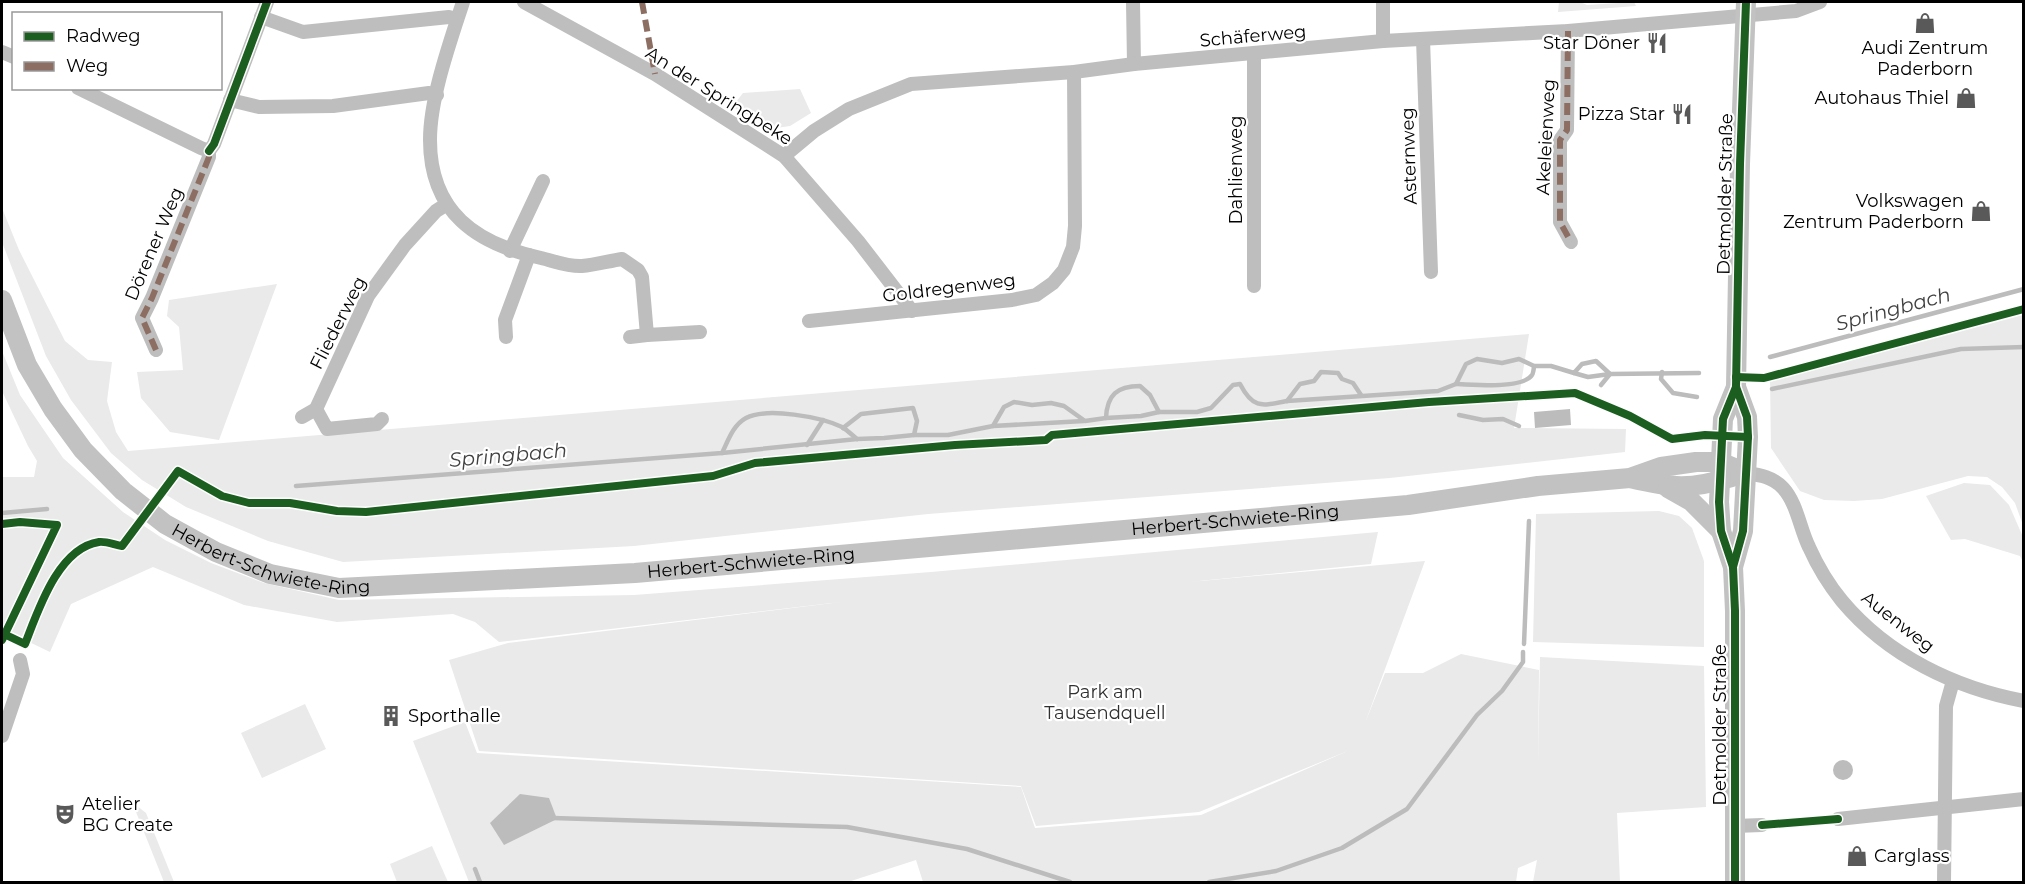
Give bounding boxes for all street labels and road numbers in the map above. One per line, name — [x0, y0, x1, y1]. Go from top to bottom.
street label: Schäferweg — [1199, 20, 1307, 52]
street label: An der Springbeke — [642, 42, 797, 150]
street label: Akeleienweg — [1532, 78, 1560, 196]
street label: Asternweg — [1396, 107, 1422, 205]
street label: Detmolder Straße — [1713, 113, 1737, 275]
street label: Dahlienweg — [1225, 116, 1247, 224]
street label: Dörener Weg — [120, 184, 188, 304]
street label: Goldregenweg — [881, 269, 1017, 307]
street label: Fliederweg — [305, 273, 371, 373]
street label: Herbert-Schwiete-Ring — [1130, 500, 1340, 540]
street label: Herbert-Schwiete-Ring — [168, 519, 371, 599]
street label: Herbert-Schwiete-Ring — [646, 543, 856, 583]
street label: Auenweg — [1857, 587, 1939, 657]
street label: Detmolder Straße — [1709, 644, 1731, 806]

